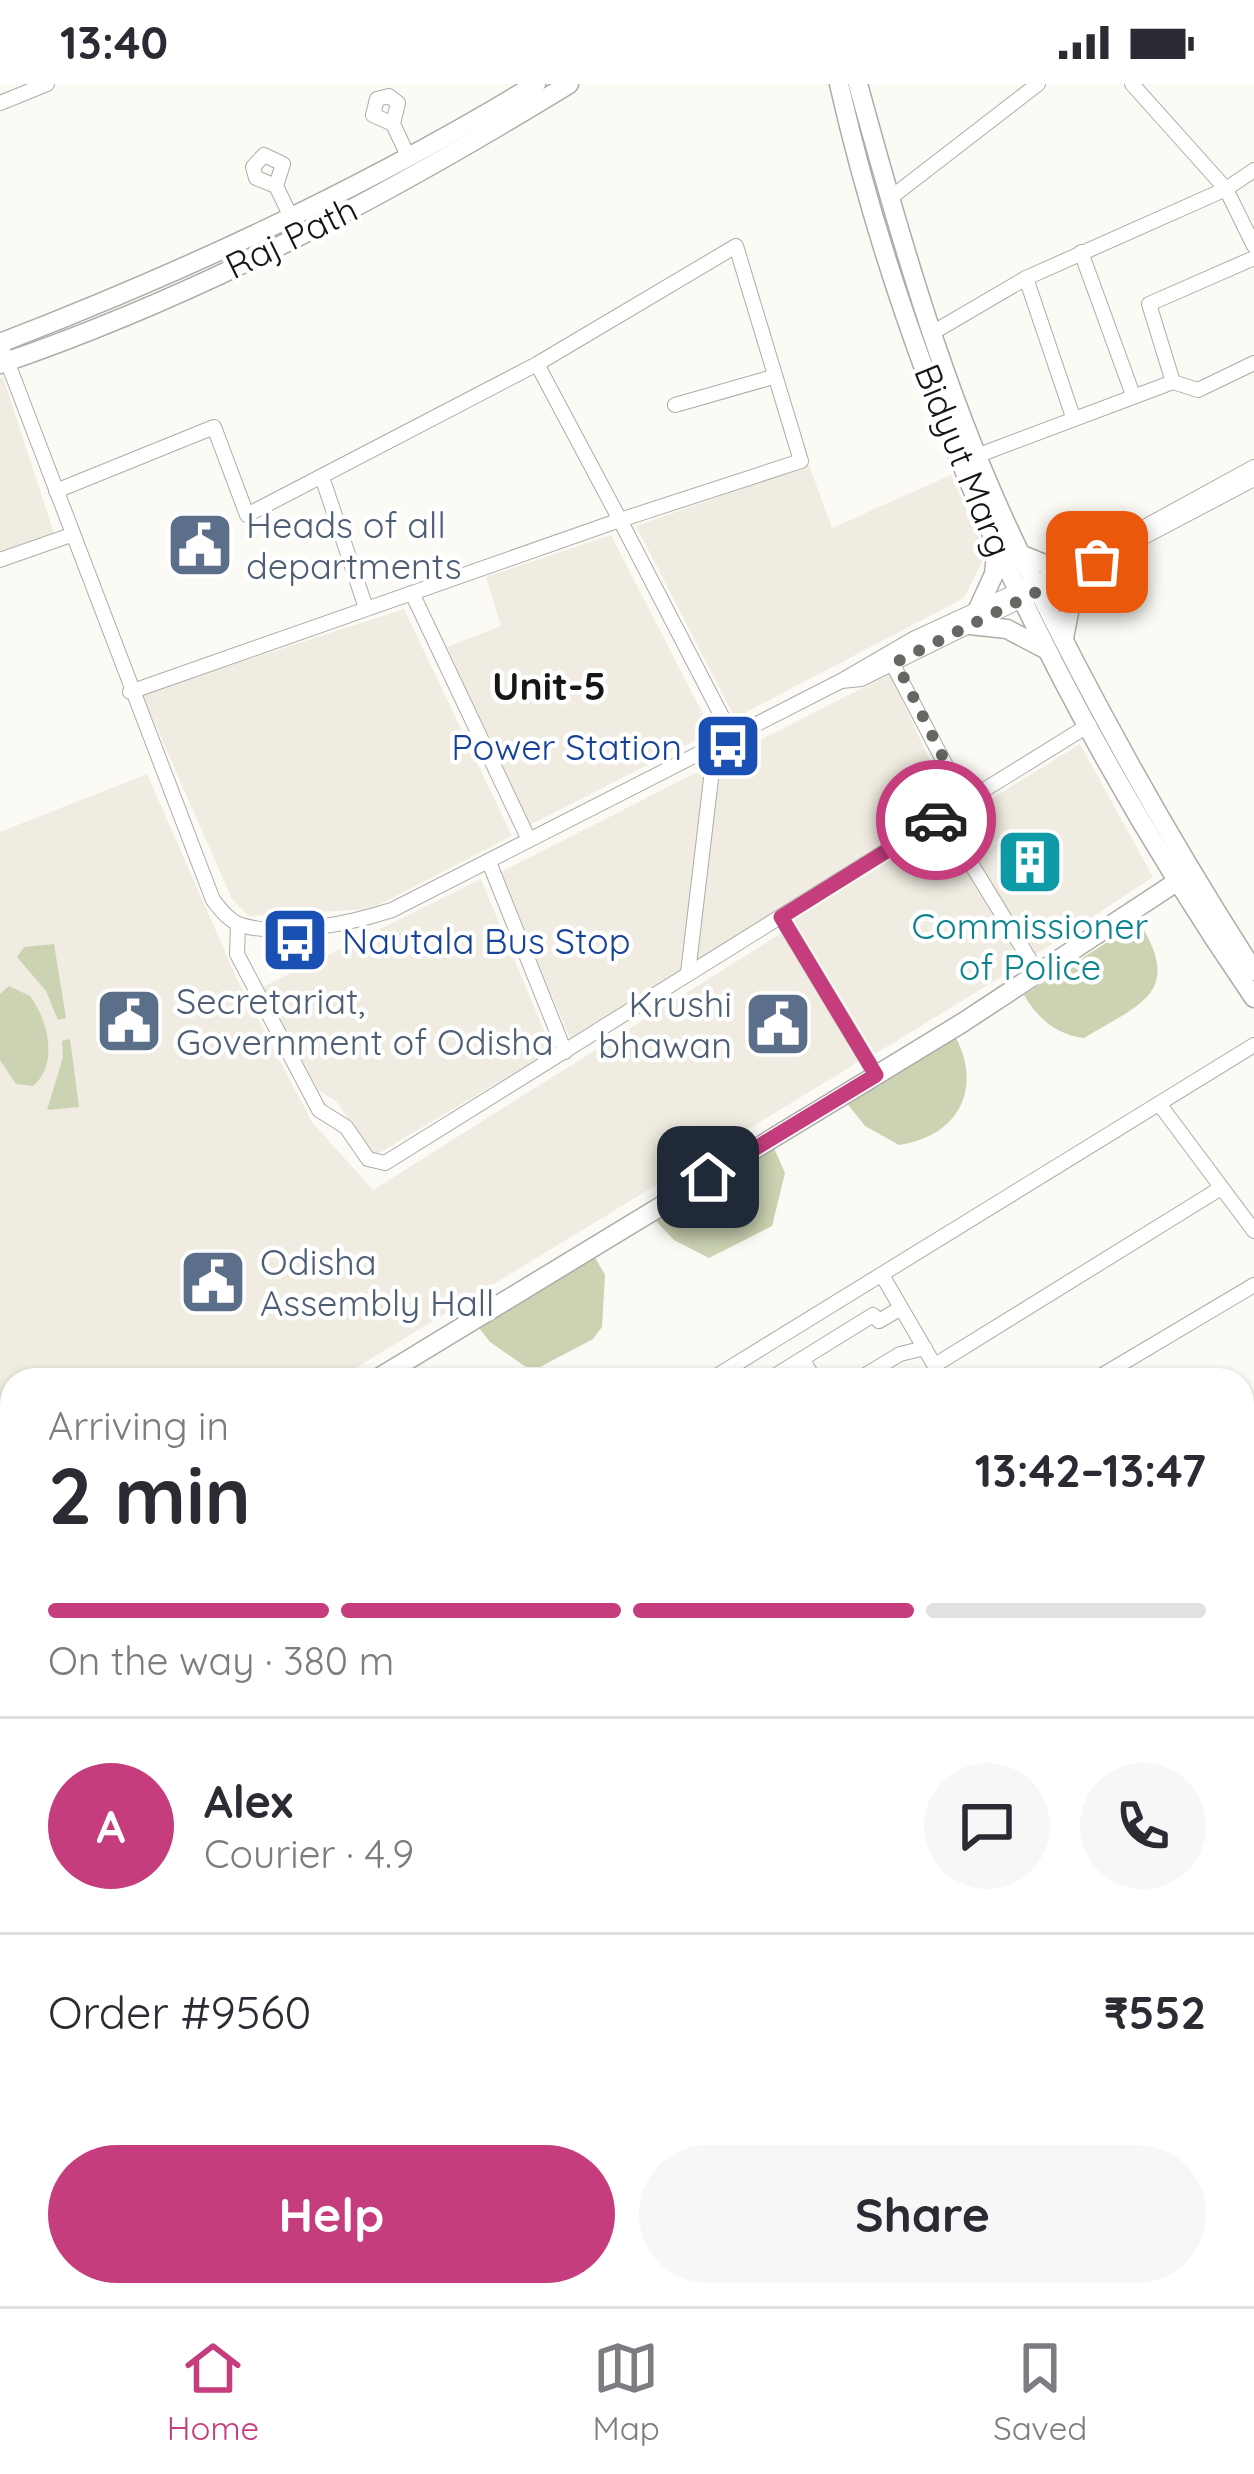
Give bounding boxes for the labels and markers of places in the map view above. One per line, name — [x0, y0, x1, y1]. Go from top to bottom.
place label: Heads of all departments — [246, 502, 462, 588]
public building icon: Heads of all departments — [165, 510, 235, 580]
pin — [1046, 511, 1148, 613]
bus stop icon: Power Station — [693, 711, 763, 781]
place label: Power Station — [451, 724, 682, 769]
building icon: Commissioner of Police — [995, 827, 1065, 897]
place label: Commissioner of Police — [912, 903, 1149, 989]
bus stop icon: Nautala Bus Stop — [260, 905, 330, 975]
place label: Nautala Bus Stop — [342, 918, 631, 963]
place label: Secretariat, Government of Odisha — [176, 978, 554, 1064]
place label: Krushi bhawan — [598, 981, 732, 1067]
public building icon: Secretariat, Government of Odisha — [94, 986, 164, 1056]
public building icon: Krushi bhawan — [743, 989, 813, 1059]
pin — [657, 1126, 759, 1228]
place label: Odisha Assembly Hall — [260, 1239, 494, 1325]
public building icon: Odisha Assembly Hall — [178, 1247, 248, 1317]

